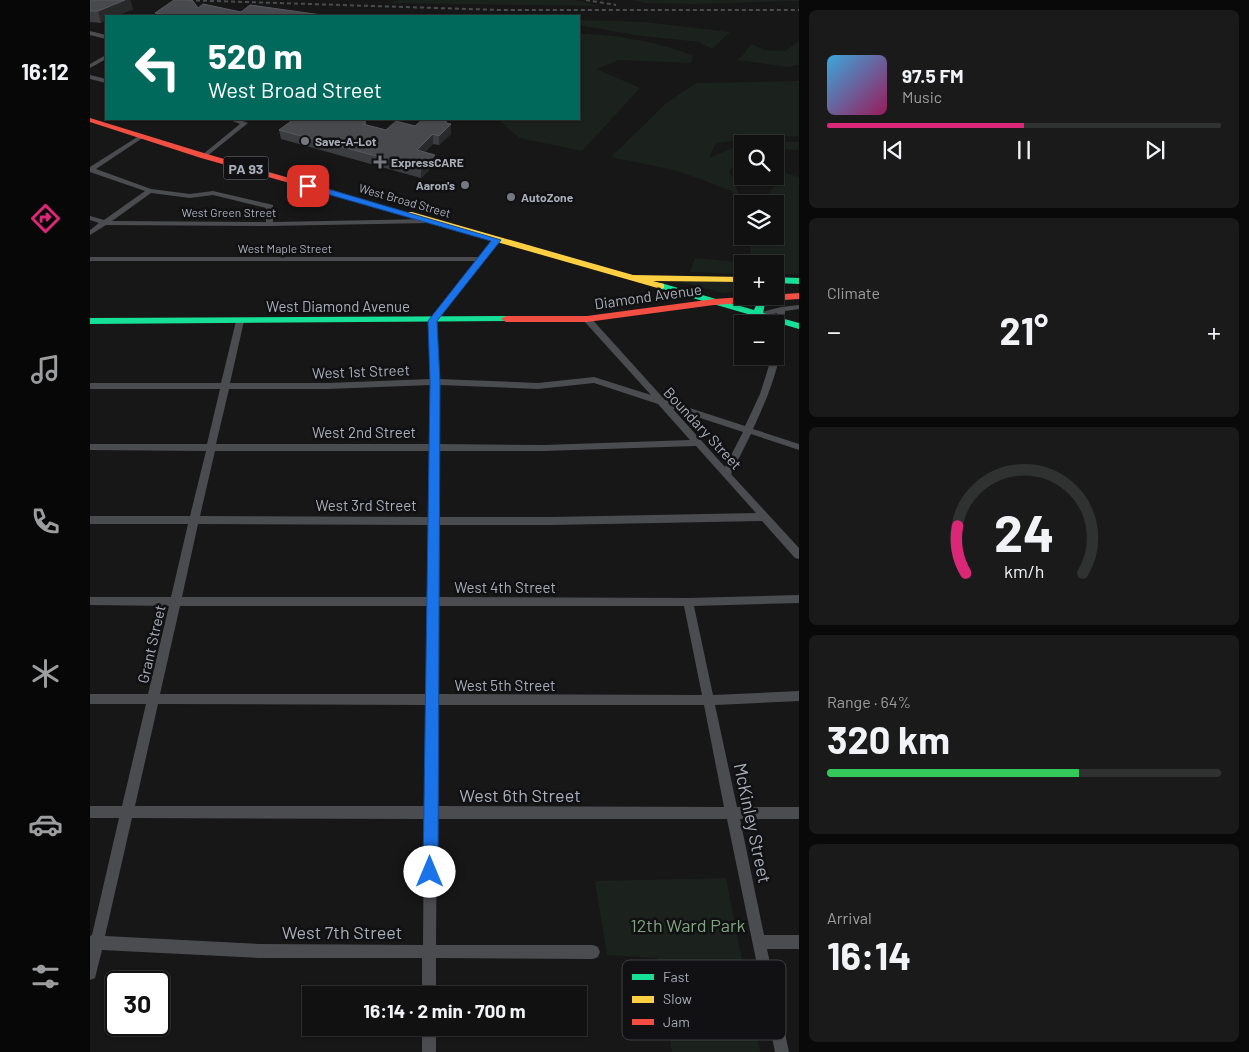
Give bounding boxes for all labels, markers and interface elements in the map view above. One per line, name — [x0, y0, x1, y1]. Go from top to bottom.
text: 520 m — [208, 34, 303, 76]
icon: left — [125, 35, 190, 100]
text: 16:12 — [21, 58, 69, 84]
text: 97.5 FM — [902, 64, 964, 87]
text: West Broad Street — [208, 76, 382, 102]
text: Music — [902, 87, 942, 106]
place label: Save-A-Lot — [315, 134, 377, 148]
marker: Save-A-Lot — [299, 135, 311, 147]
map controls — [734, 135, 784, 365]
button: search — [734, 135, 784, 185]
icon: previous — [879, 136, 907, 164]
icon: pause — [1010, 136, 1038, 164]
icon: next — [1141, 136, 1169, 164]
marker: ExpressCARE — [373, 155, 387, 169]
place label: ExpressCARE — [391, 155, 464, 169]
road number: PA 93 — [224, 156, 268, 180]
pin — [287, 165, 329, 207]
icon: arrive — [294, 172, 322, 200]
place label: Aaron's — [416, 178, 455, 192]
marker: Aaron's — [459, 179, 471, 191]
street label: West Broad Street — [357, 180, 453, 220]
place label: AutoZone — [521, 190, 574, 204]
marker: AutoZone — [505, 191, 517, 203]
button: layers — [734, 195, 784, 245]
icon: directions — [28, 201, 63, 236]
street label: West Green Street — [182, 205, 276, 219]
street label: West Maple Street — [238, 241, 332, 255]
button: + — [734, 255, 784, 305]
street label: Diamond Avenue — [593, 280, 703, 312]
text: Climate — [827, 283, 880, 302]
street label: West Diamond Avenue — [266, 297, 410, 315]
text: 21° — [1000, 307, 1048, 353]
text: − — [827, 314, 841, 348]
text: + — [1207, 314, 1221, 348]
button: − — [734, 315, 784, 365]
icon: music — [28, 352, 63, 387]
street label: West 1st Street — [312, 360, 410, 382]
street label: Boundary Street — [660, 383, 746, 473]
street label: West 2nd Street — [312, 423, 416, 441]
street label: West 3rd Street — [315, 496, 417, 514]
text: 24 — [994, 500, 1054, 562]
icon: phone — [28, 504, 63, 539]
text: km/h — [1004, 560, 1044, 582]
street label: West 4th Street — [454, 578, 556, 596]
street label: Grant Street — [133, 603, 169, 685]
icon: climate — [28, 656, 63, 691]
street label: West 5th Street — [454, 676, 556, 694]
text: Range · 64% — [827, 692, 911, 711]
text: 320 km — [827, 716, 950, 762]
street label: McKinley Street — [730, 761, 776, 885]
street label: West 6th Street — [459, 784, 581, 806]
icon: car — [28, 807, 63, 842]
position arrow — [403, 845, 455, 897]
text: Arrival — [827, 908, 872, 927]
park label: 12th Ward Park — [630, 914, 746, 936]
street label: West 7th Street — [282, 921, 402, 943]
text: 16:14 — [827, 932, 911, 978]
icon: filters — [28, 959, 63, 994]
legend — [622, 960, 786, 1040]
text: Fast — [663, 968, 689, 985]
speed limit sign: 30 — [105, 971, 170, 1036]
text: Slow — [663, 990, 692, 1007]
text: 16:14 · 2 min · 700 m — [363, 999, 526, 1022]
text: Jam — [663, 1013, 690, 1030]

